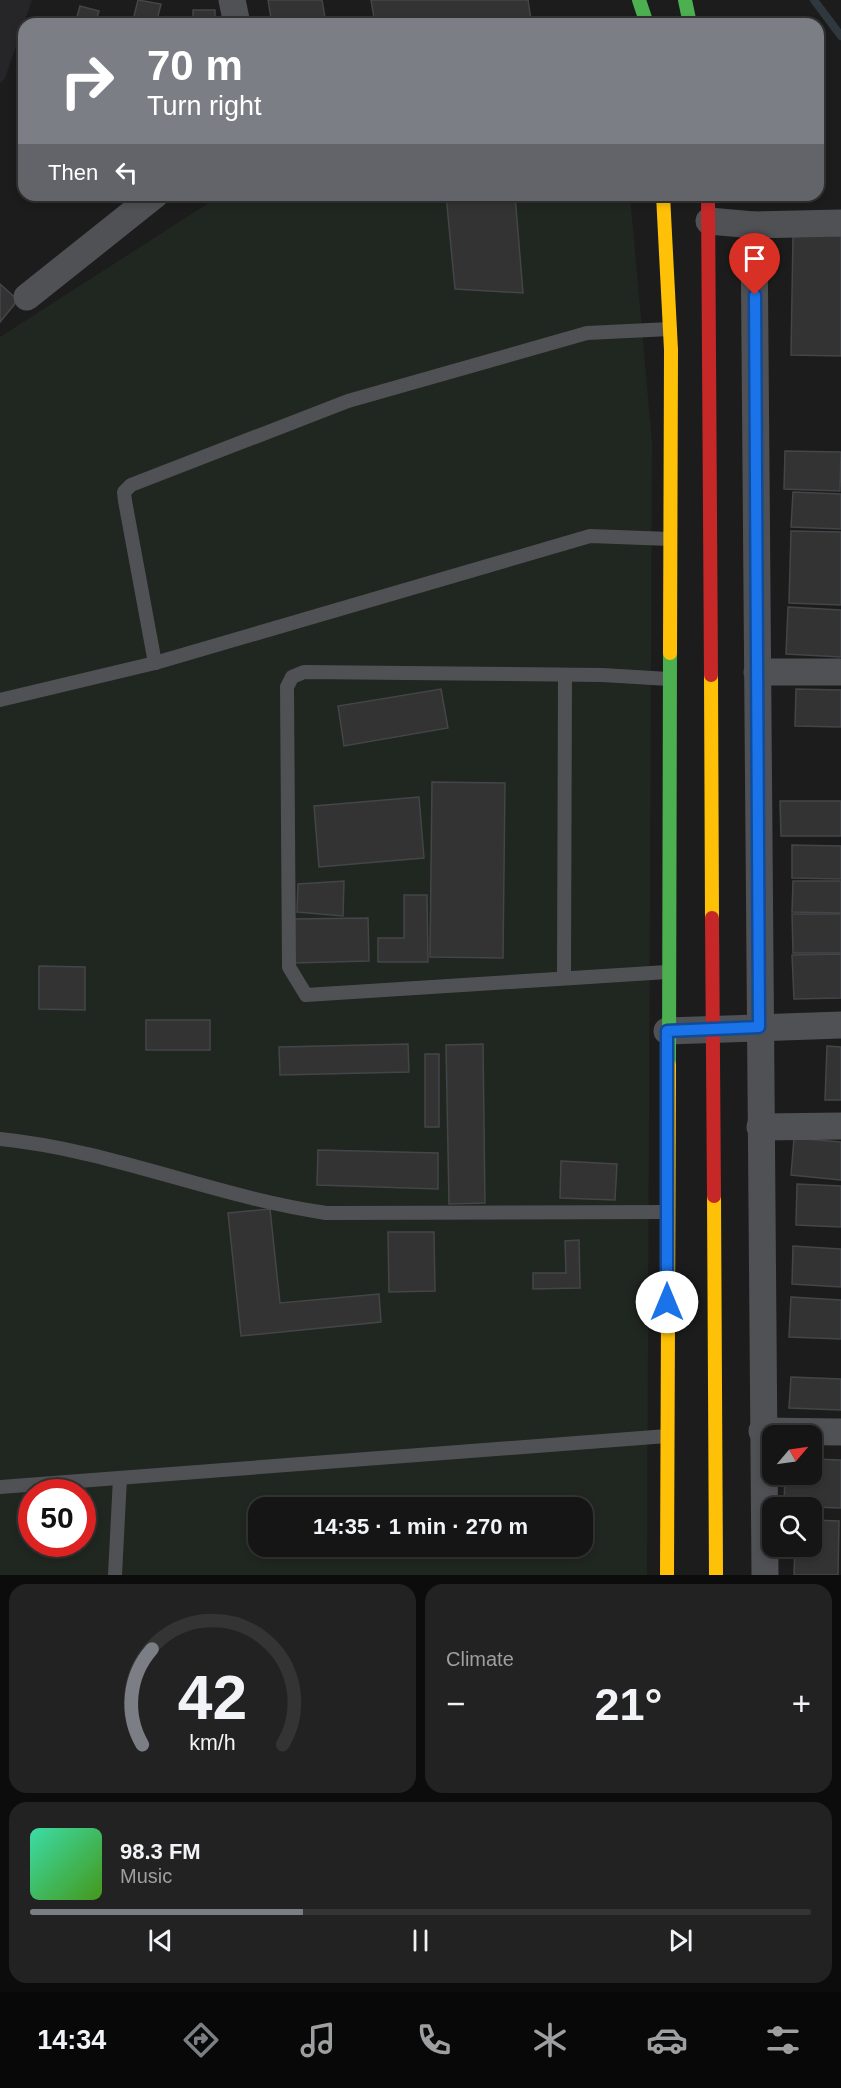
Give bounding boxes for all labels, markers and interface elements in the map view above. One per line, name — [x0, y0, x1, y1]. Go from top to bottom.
icon: right — [48, 42, 126, 120]
text: 70 m — [147, 42, 243, 89]
text: Turn right — [147, 91, 262, 121]
icon: left — [110, 156, 143, 189]
text: Then — [48, 160, 98, 185]
pin — [729, 233, 780, 295]
icon: arrive — [738, 242, 771, 275]
position arrow — [635, 1270, 699, 1334]
north arrow — [762, 1425, 822, 1485]
map controls — [762, 1425, 822, 1557]
speed limit sign: 50 — [18, 1479, 96, 1557]
button: search — [762, 1497, 822, 1557]
text: 14:35 · 1 min · 270 m — [313, 1514, 528, 1539]
text: Climate — [446, 1648, 514, 1670]
text: 42 — [178, 1663, 247, 1732]
text: 21° — [594, 1679, 663, 1730]
text: − — [446, 1685, 465, 1722]
text: + — [792, 1685, 811, 1722]
text: km/h — [189, 1732, 236, 1756]
text: 98.3 FM — [120, 1839, 201, 1864]
text: Music — [120, 1865, 172, 1887]
icon: previous — [144, 1924, 177, 1957]
icon: pause — [404, 1924, 437, 1957]
icon: next — [664, 1924, 697, 1957]
icon: directions — [180, 2019, 222, 2061]
icon: music — [297, 2019, 339, 2061]
icon: phone — [413, 2019, 455, 2061]
icon: climate — [529, 2019, 571, 2061]
icon: car — [646, 2019, 688, 2061]
icon: filters — [762, 2019, 804, 2061]
text: 14:34 — [37, 2025, 106, 2055]

